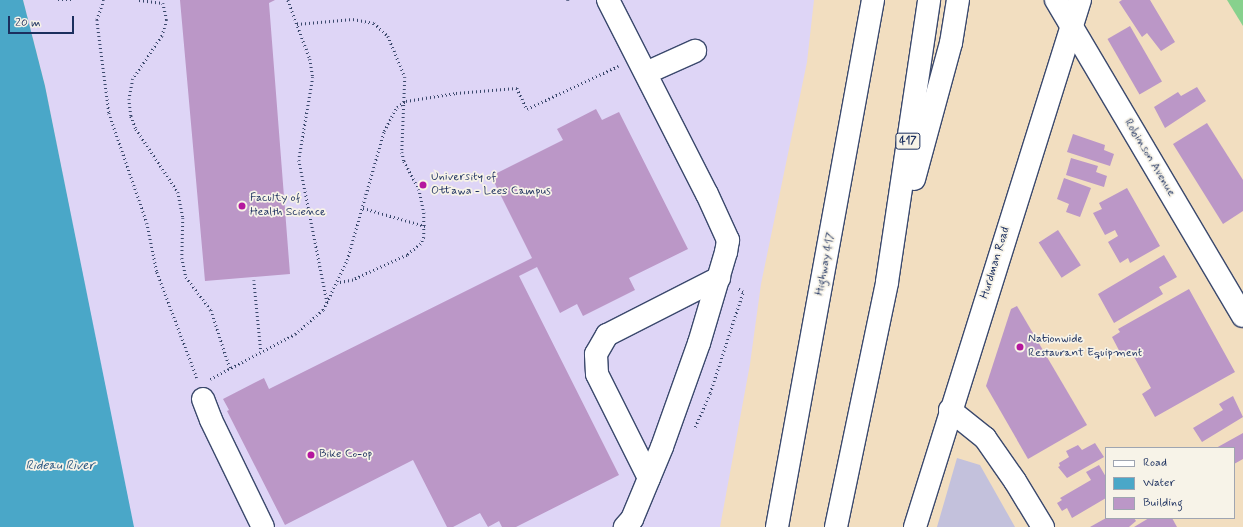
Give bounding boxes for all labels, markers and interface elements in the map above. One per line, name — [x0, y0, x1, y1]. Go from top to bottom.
scale bar — [10, 8, 76, 34]
text: 20 m — [15, 15, 41, 31]
street label: Robinson Avenue — [1120, 116, 1178, 200]
road number: 417 — [895, 132, 921, 150]
place label: University of Ottawa - Lees Campus — [431, 171, 551, 199]
marker: University of Ottawa - Lees Campus — [418, 180, 428, 190]
place label: Faculty of Health Science — [250, 192, 326, 220]
marker: Faculty of Health Science — [237, 201, 247, 211]
street label: Hurdman Road — [978, 226, 1014, 300]
street label: Highway 417 — [813, 231, 839, 297]
place label: Nationwide Restaurant Equipment — [1028, 333, 1142, 361]
marker: Nationwide Restaurant Equipment — [1015, 342, 1025, 352]
legend — [1105, 447, 1235, 519]
place label: Bike Co-op — [319, 448, 374, 462]
marker: Bike Co-op — [306, 450, 316, 460]
text: Road — [1143, 455, 1167, 471]
water label: Rideau River — [26, 458, 94, 474]
text: Water — [1143, 475, 1175, 491]
text: Building — [1143, 495, 1183, 511]

